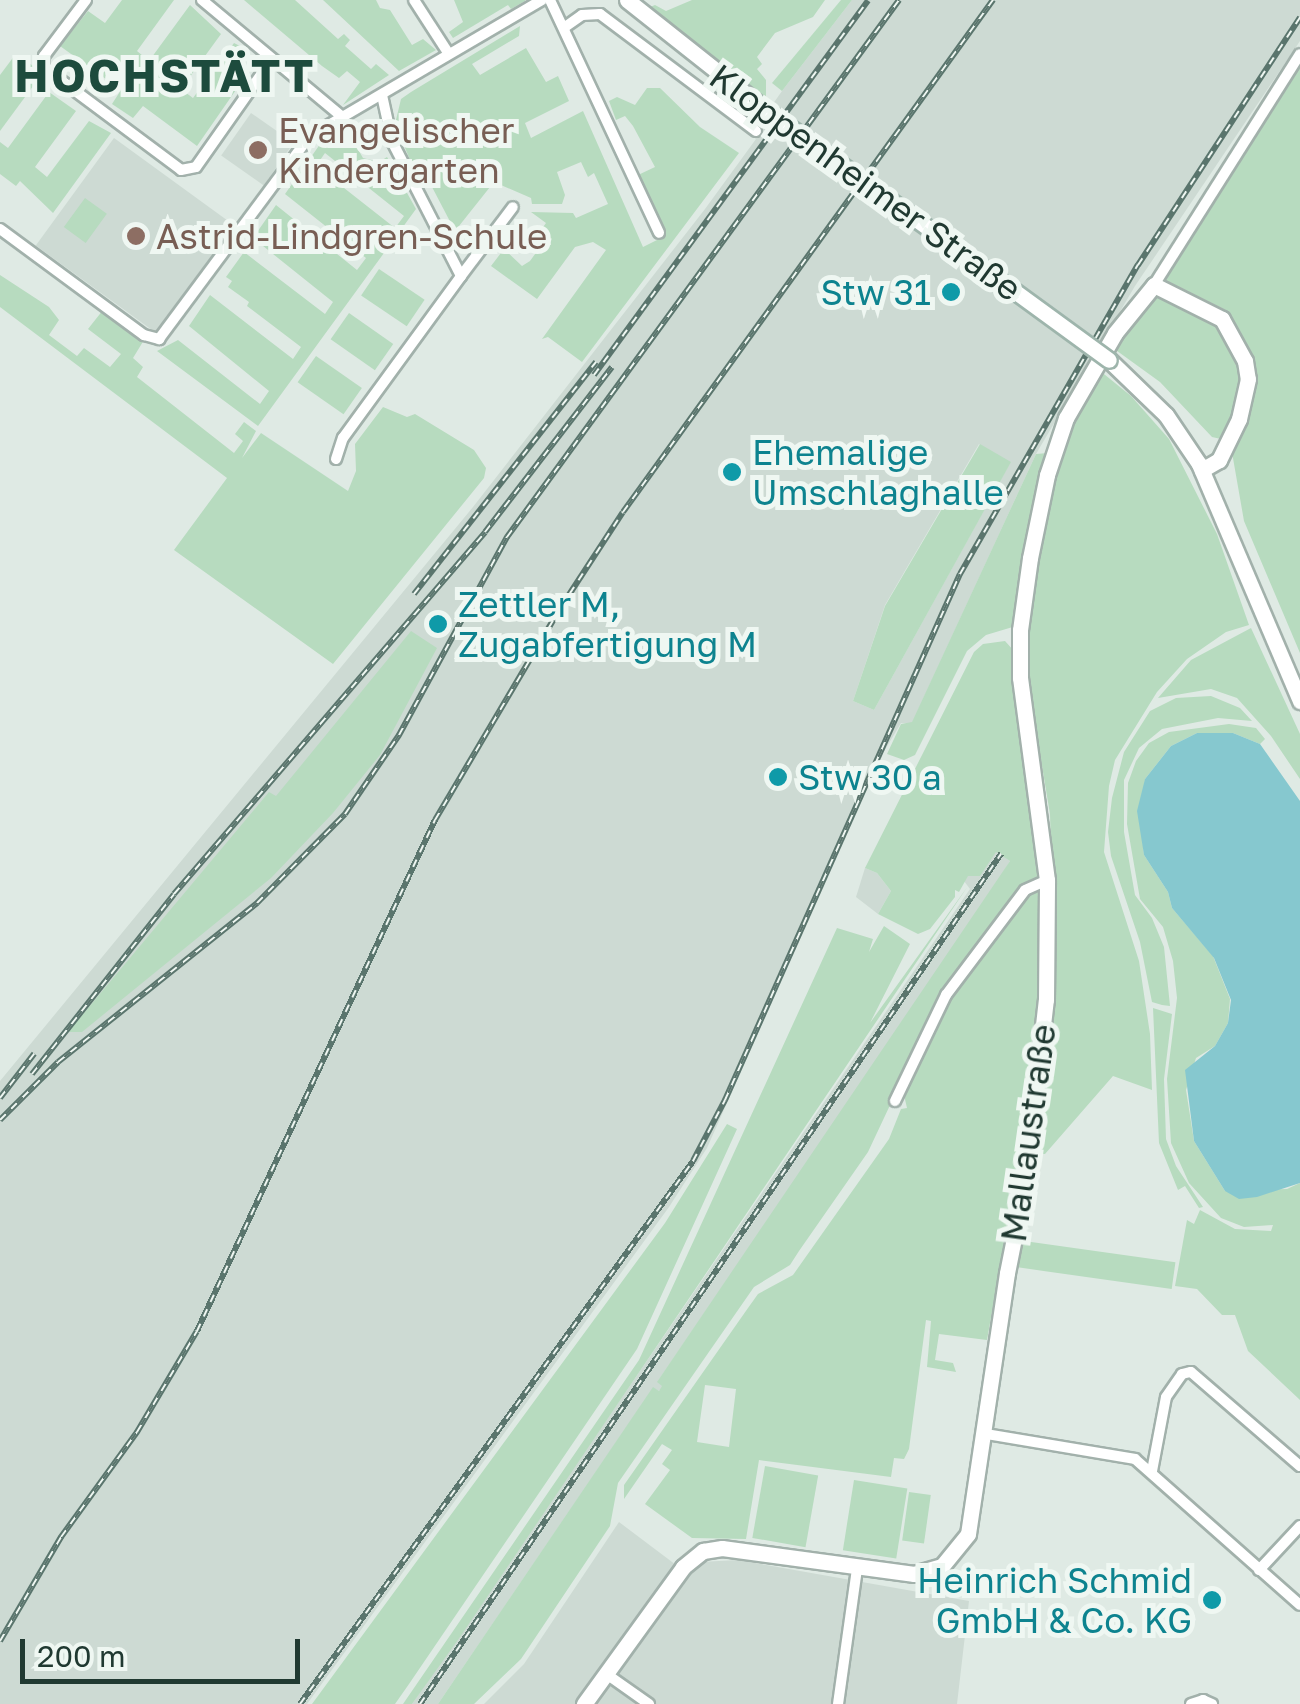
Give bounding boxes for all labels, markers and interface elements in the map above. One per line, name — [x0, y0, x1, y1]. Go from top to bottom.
district label: HOCHSTÄTT — [14, 49, 316, 103]
street label: Kloppenheimer Straße — [702, 55, 1030, 309]
place label: Evangelischer Kindergarten — [278, 109, 514, 191]
marker: Evangelischer Kindergarten — [247, 139, 269, 161]
place label: Astrid-Lindgren-Schule — [156, 215, 547, 257]
marker: Astrid-Lindgren-Schule — [125, 225, 147, 247]
place label: Stw 31 — [820, 271, 931, 313]
marker: Stw 31 — [940, 281, 962, 303]
place label: Ehemalige Umschlaghalle — [752, 431, 1004, 513]
marker: Ehemalige Umschlaghalle — [721, 461, 743, 483]
place label: Zettler M, Zugabfertigung M — [458, 583, 757, 665]
marker: Zettler M, Zugabfertigung M — [427, 613, 449, 635]
place label: Stw 30 a — [798, 756, 942, 798]
marker: Stw 30 a — [767, 766, 789, 788]
street label: Mallaustraße — [992, 1021, 1064, 1245]
place label: Heinrich Schmid GmbH & Co. KG — [917, 1559, 1192, 1641]
marker: Heinrich Schmid GmbH & Co. KG — [1201, 1589, 1223, 1611]
scale bar — [25, 1619, 305, 1681]
text: 200 m — [37, 1638, 126, 1674]

